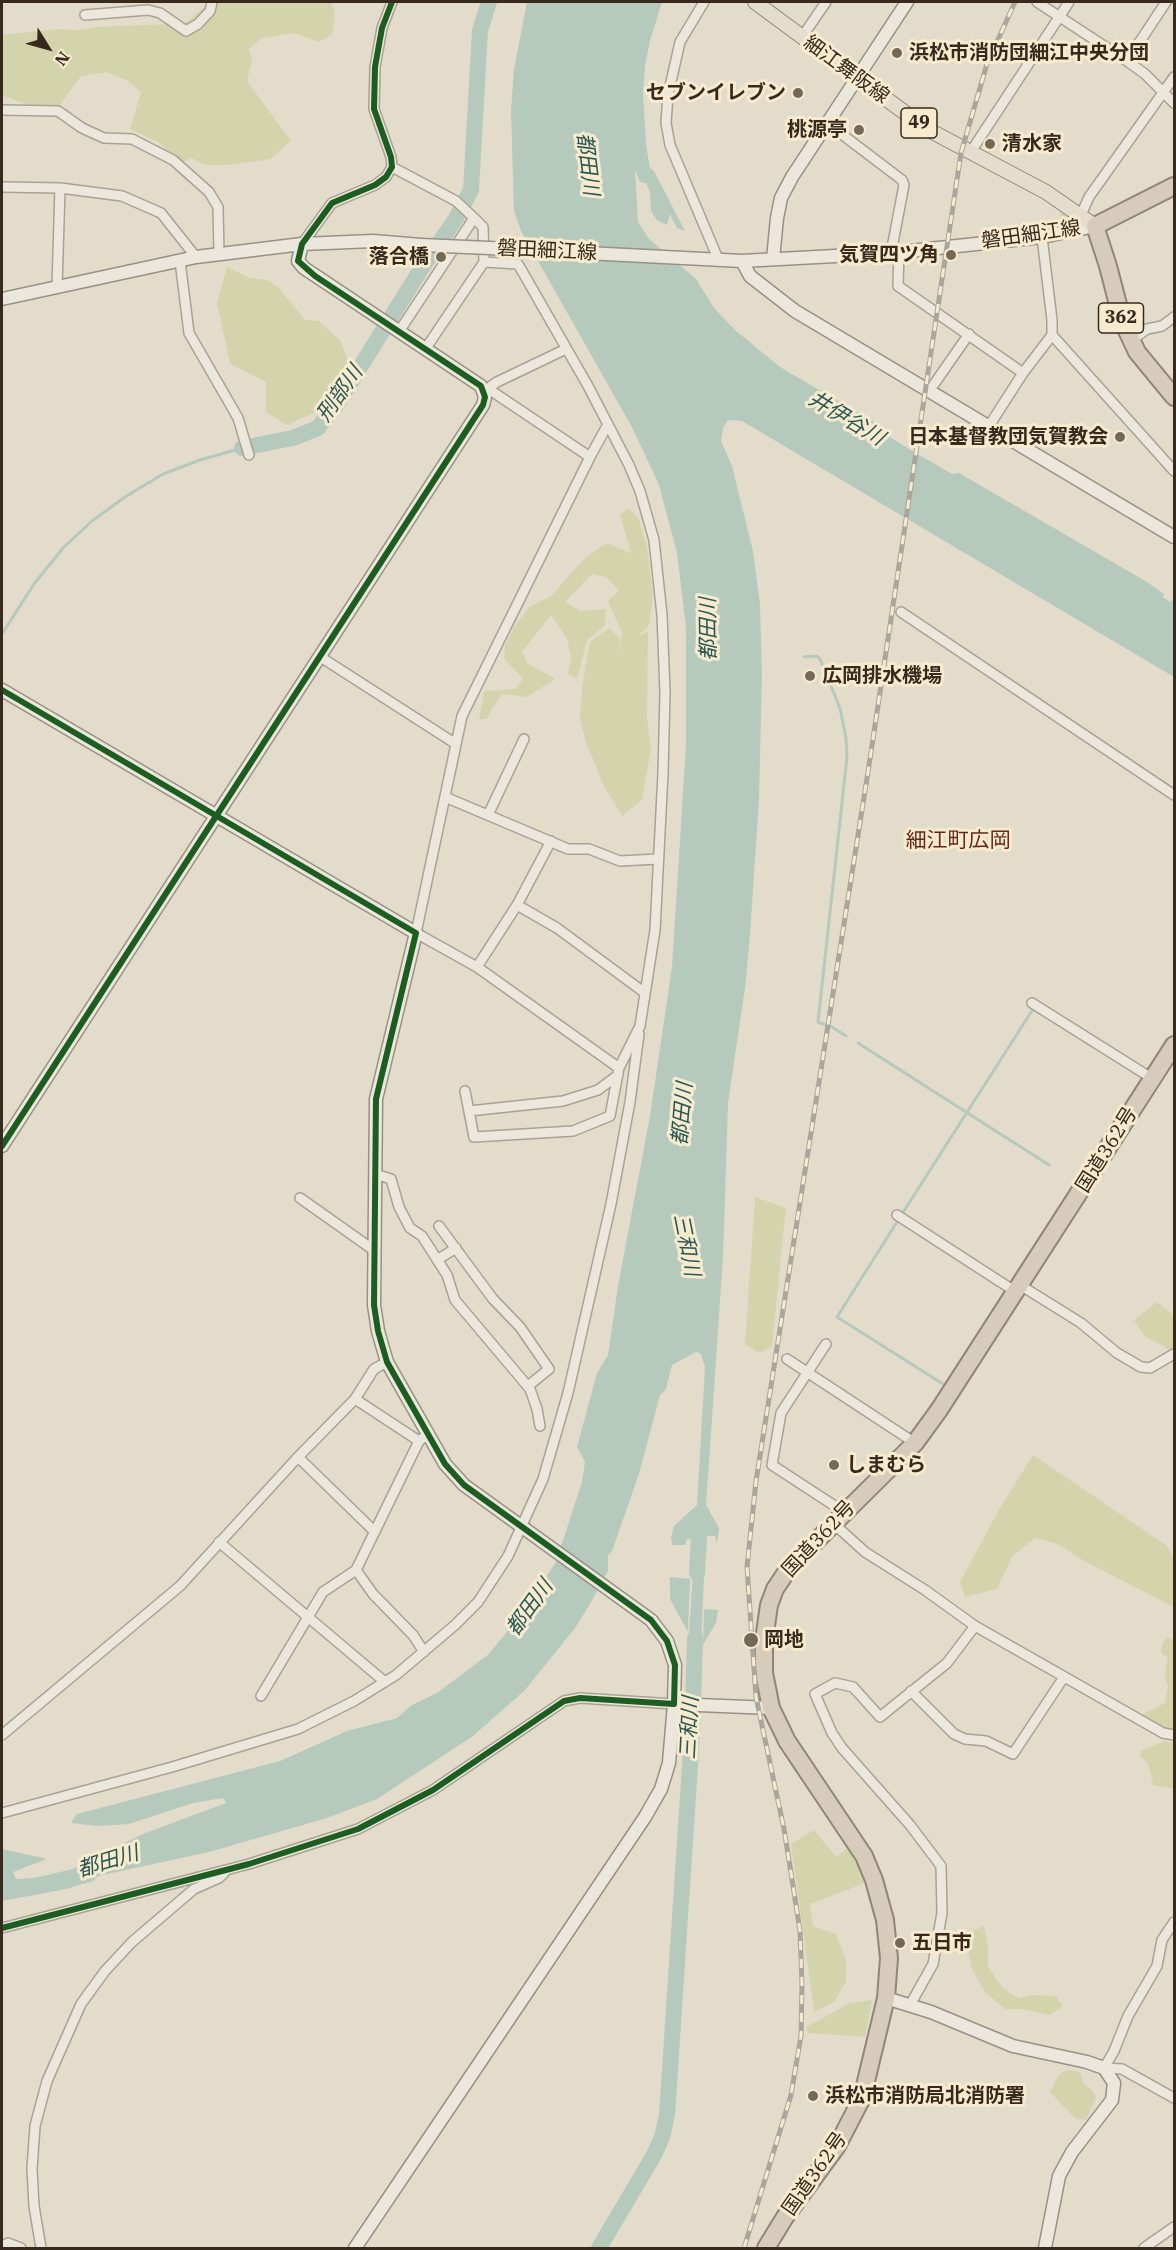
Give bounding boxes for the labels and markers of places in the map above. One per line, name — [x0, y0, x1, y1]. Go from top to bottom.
place label: 浜松市消防団細江中央分団 — [909, 41, 1149, 65]
marker: 浜松市消防団細江中央分団 — [890, 46, 904, 60]
place label: セブンイレブン — [646, 81, 786, 105]
marker: セブンイレブン — [791, 86, 805, 100]
place label: 桃源亭 — [787, 118, 847, 142]
marker: 桃源亭 — [852, 123, 866, 137]
place label: 清水家 — [1002, 132, 1062, 156]
marker: 清水家 — [983, 137, 997, 151]
place label: 気賀四ツ角 — [839, 243, 939, 267]
place label: 落合橋 — [369, 245, 429, 269]
marker: 気賀四ツ角 — [944, 248, 958, 262]
marker: 落合橋 — [434, 250, 448, 264]
place label: 日本基督教団気賀教会 — [908, 425, 1108, 449]
marker: 日本基督教団気賀教会 — [1113, 430, 1127, 444]
place label: 広岡排水機場 — [822, 664, 942, 688]
marker: 広岡排水機場 — [803, 669, 817, 683]
place label: しまむら — [846, 1453, 926, 1477]
marker: しまむら — [827, 1458, 841, 1472]
place label: 岡地 — [764, 1628, 804, 1652]
marker: 岡地 — [742, 1631, 760, 1649]
place label: 五日市 — [912, 1931, 972, 1955]
marker: 五日市 — [893, 1936, 907, 1950]
place label: 浜松市消防局北消防署 — [825, 2084, 1025, 2108]
marker: 浜松市消防局北消防署 — [806, 2089, 820, 2103]

